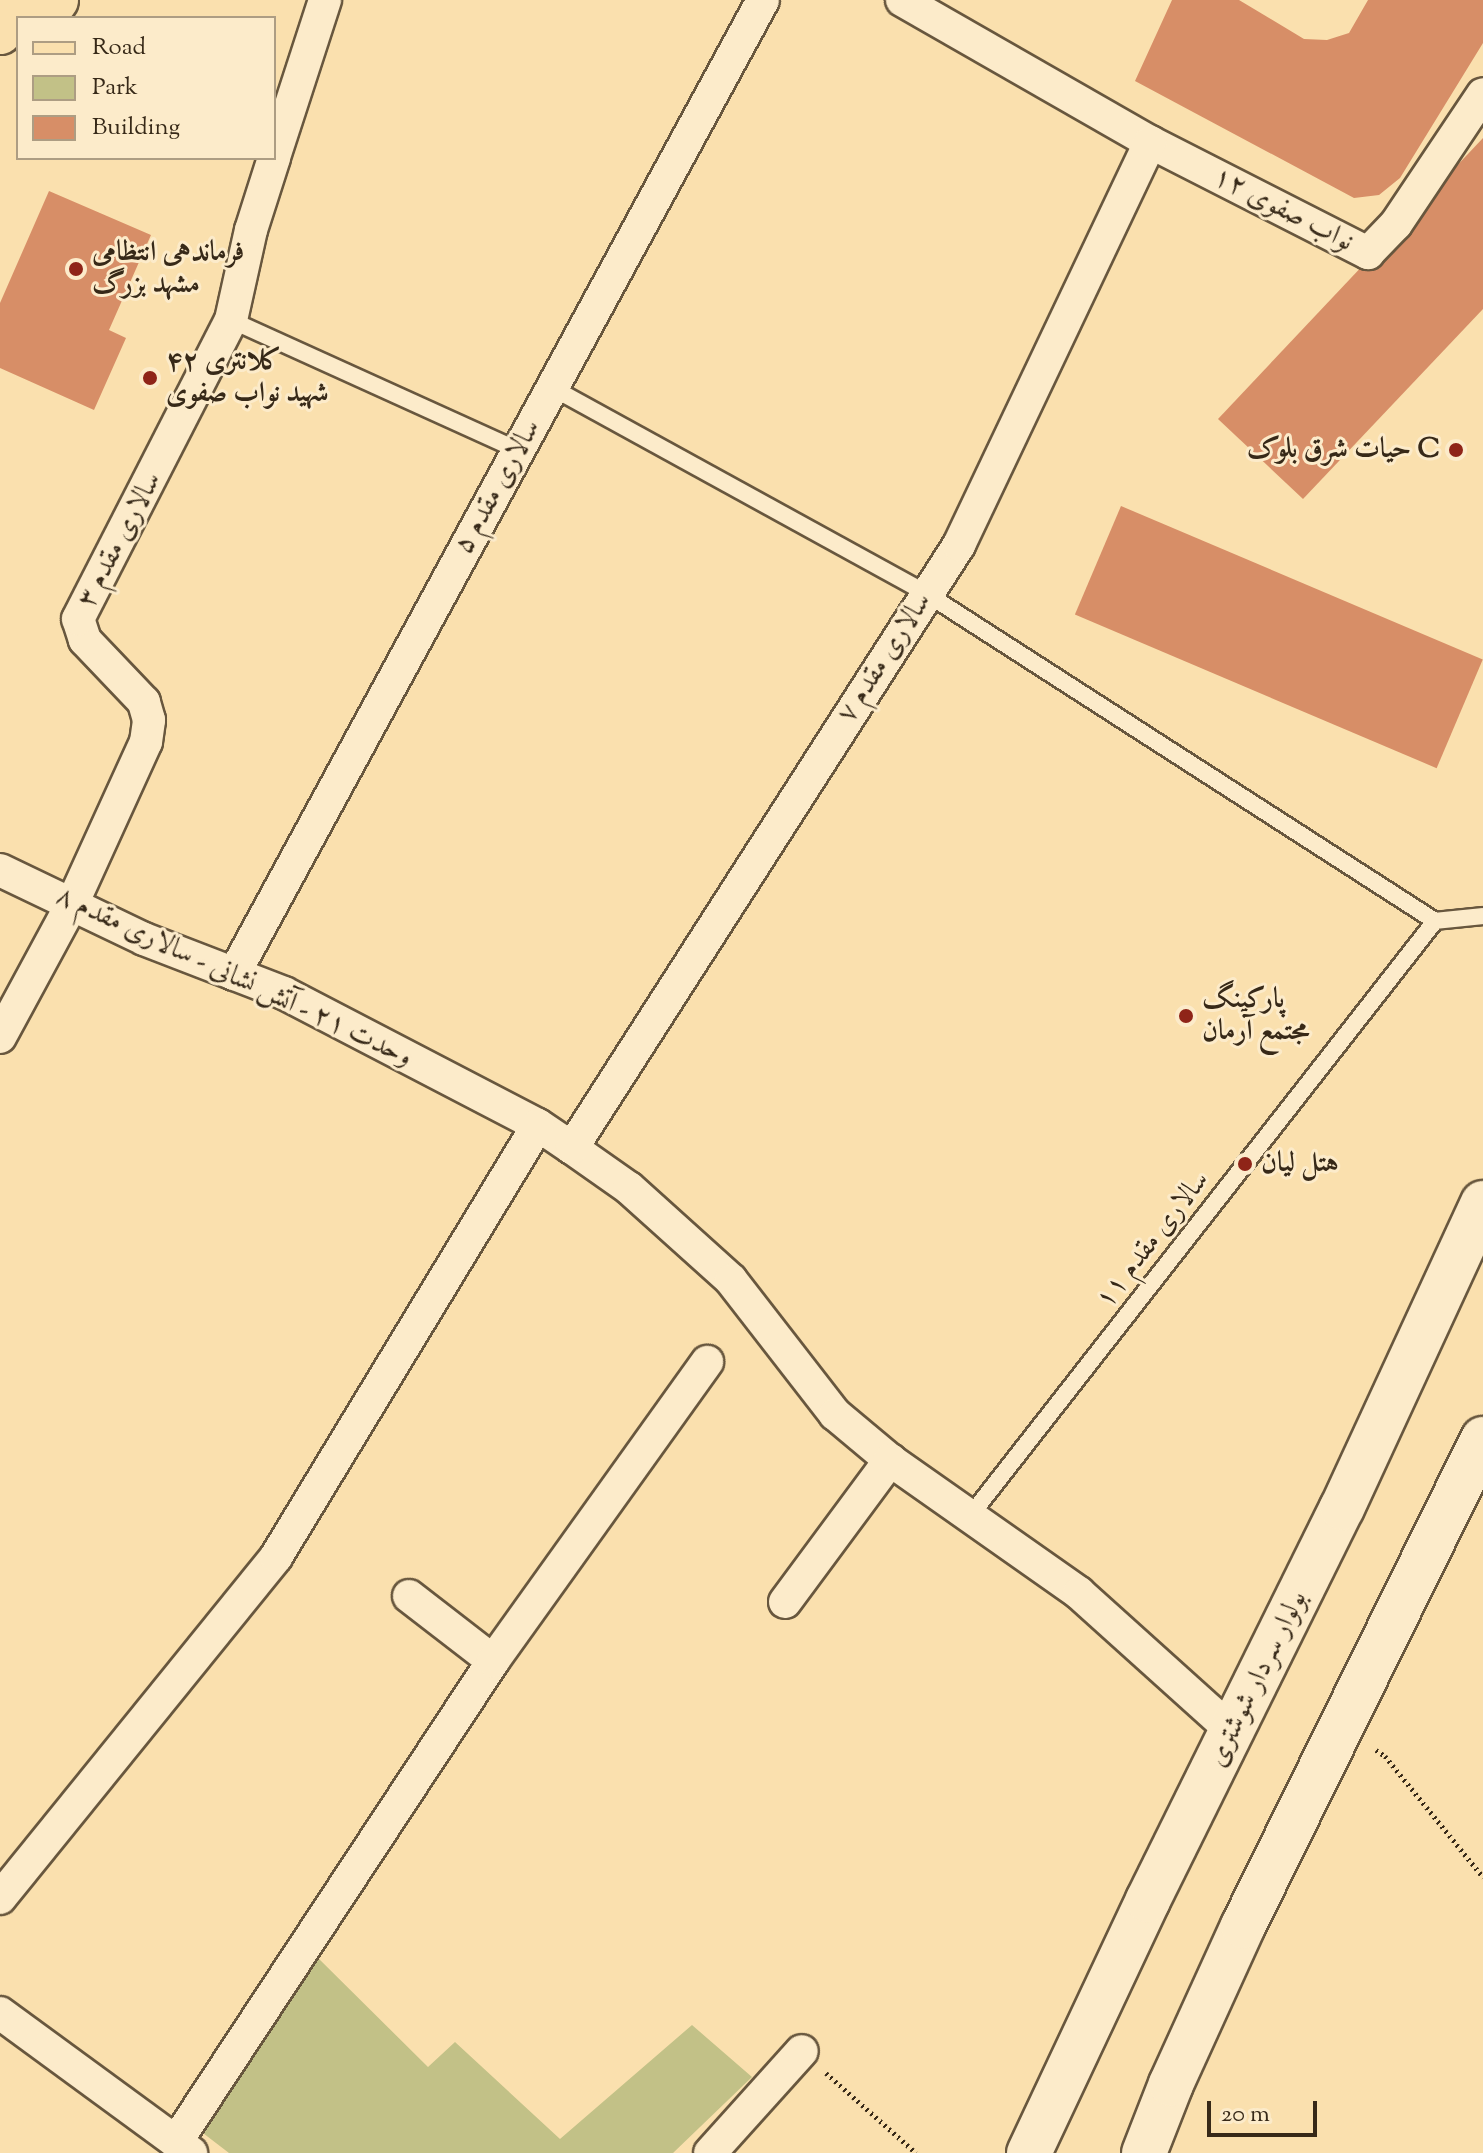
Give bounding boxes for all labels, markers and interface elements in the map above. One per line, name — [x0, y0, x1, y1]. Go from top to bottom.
legend — [16, 16, 276, 160]
text: Road — [92, 31, 146, 65]
text: Park — [92, 71, 138, 105]
text: Building — [92, 111, 180, 145]
street label: نواب صفوی ۱۲ — [1207, 160, 1359, 260]
place label: فرماندهی انتظامی مشهد بزرگ — [92, 236, 245, 302]
marker: فرماندهی انتظامی مشهد بزرگ — [67, 260, 85, 278]
place label: کلانتری ۴۲ شهید نواب صفوی — [166, 345, 329, 411]
marker: کلانتری ۴۲ شهید نواب صفوی — [141, 369, 159, 387]
street label: سالاری مقدم ۵ — [447, 414, 549, 560]
place label: حیات شرق بلوک C — [1247, 433, 1440, 467]
marker: حیات شرق بلوک C — [1447, 441, 1465, 459]
street label: سالاری مقدم ۳ — [70, 467, 170, 613]
street label: سالاری مقدم ۷ — [830, 587, 940, 729]
street label: وحدت ۲۱ - آتش نشانی - سالاری مقدم ۸ — [50, 880, 418, 1074]
place label: پارکینگ مجتمع آرمان — [1202, 983, 1309, 1049]
marker: پارکینگ مجتمع آرمان — [1177, 1007, 1195, 1025]
place label: هتل لیان — [1261, 1147, 1339, 1181]
marker: هتل لیان — [1236, 1155, 1254, 1173]
street label: سالاری مقدم ۱۱ — [1089, 1165, 1217, 1315]
street label: بولوار سردار شوشتری — [1201, 1585, 1315, 1773]
scale bar — [1211, 2085, 1321, 2135]
text: 20 m — [1221, 2098, 1270, 2132]

